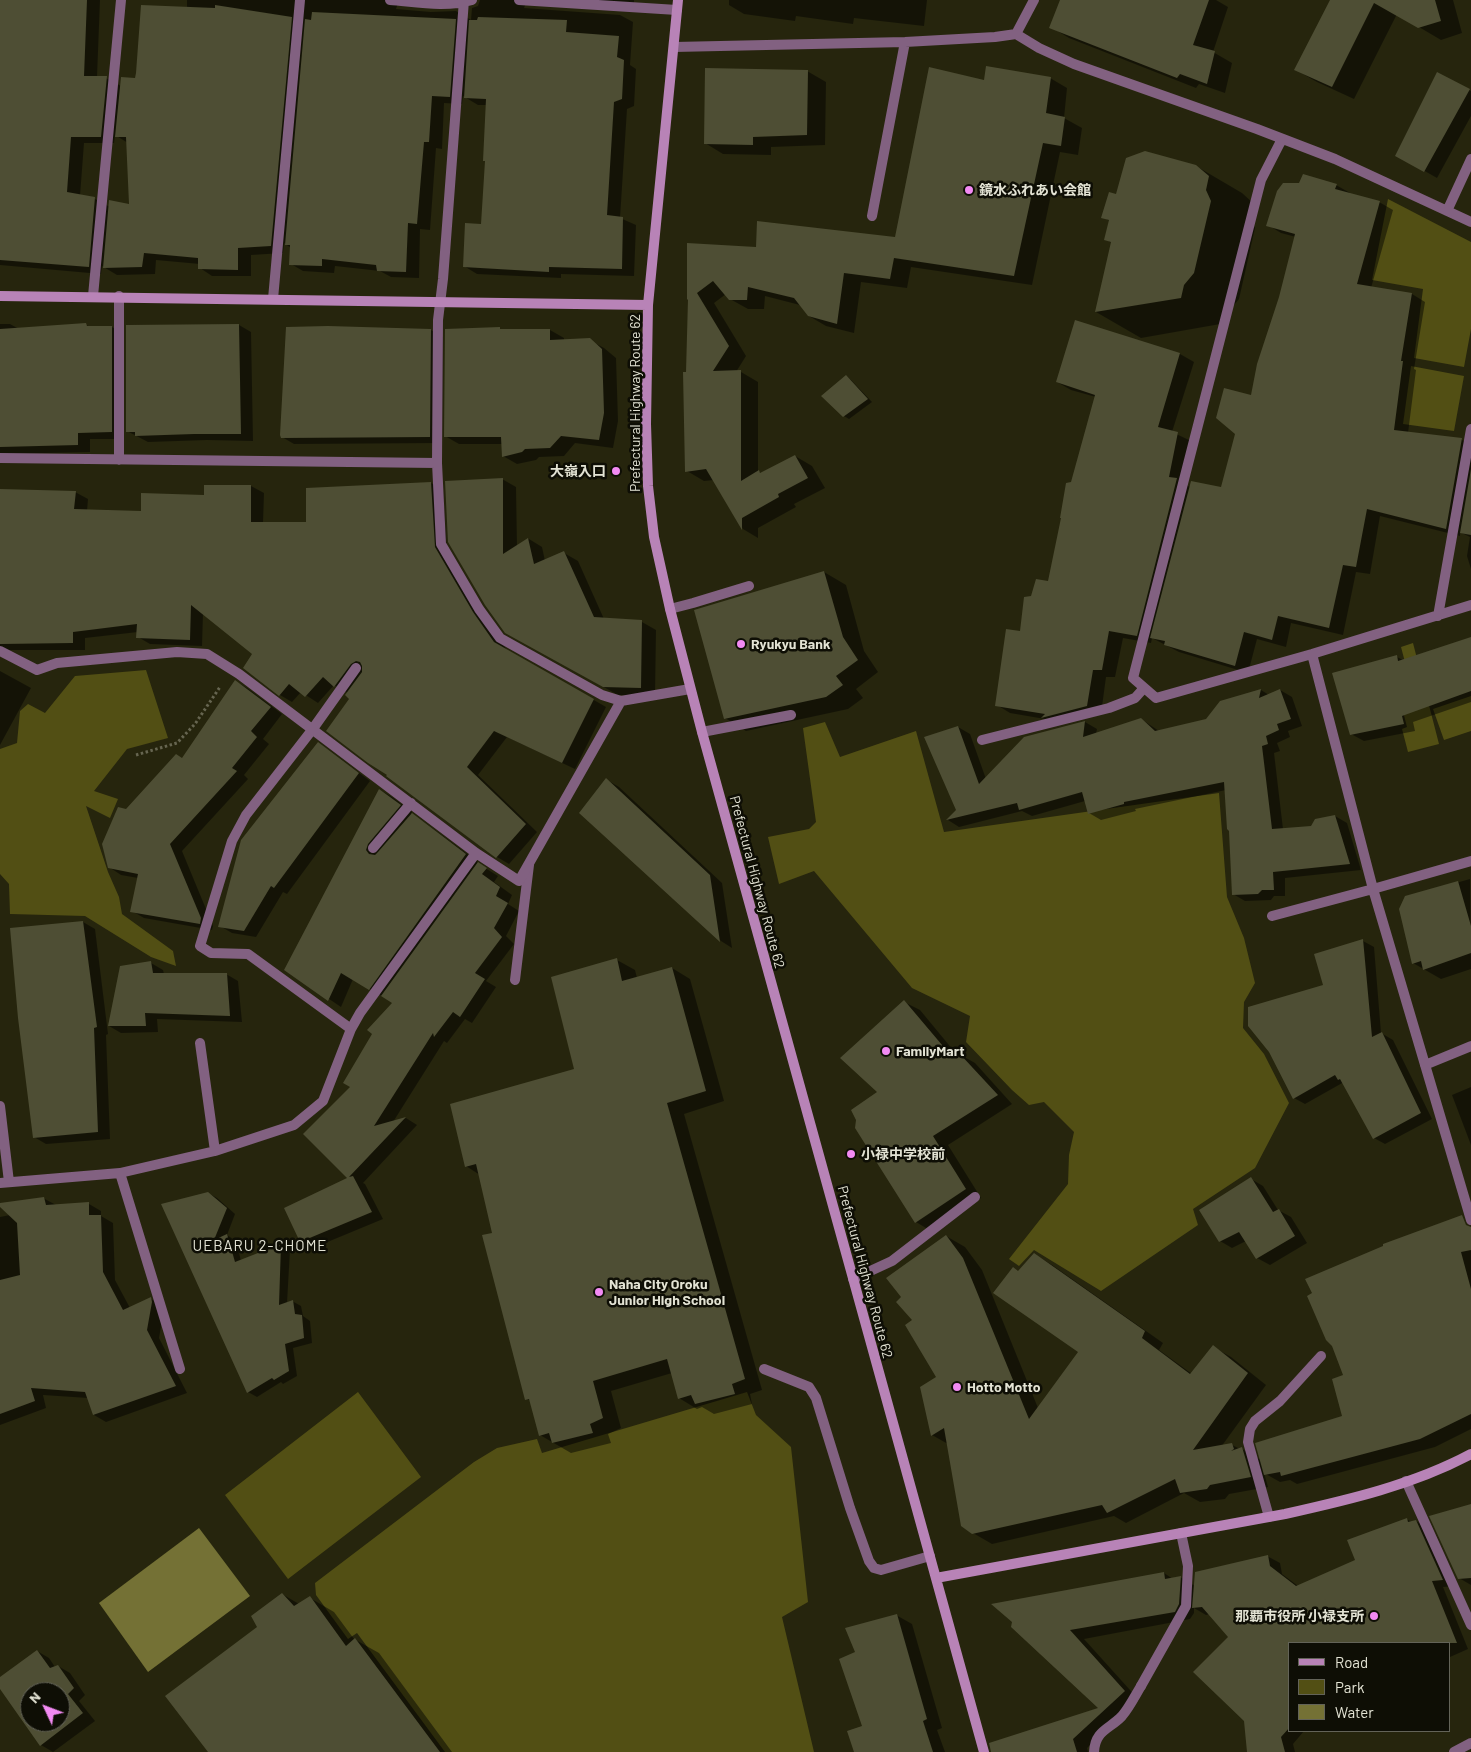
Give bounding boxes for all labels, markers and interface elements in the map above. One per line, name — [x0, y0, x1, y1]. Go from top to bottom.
place label: 鏡水ふれあい会館 — [979, 182, 1091, 198]
marker: 鏡水ふれあい会館 — [963, 184, 975, 196]
street label: Prefectural Highway Route 62 — [627, 314, 643, 492]
place label: 大嶺入口 — [550, 463, 606, 479]
marker: 大嶺入口 — [610, 465, 622, 477]
place label: Ryukyu Bank — [751, 636, 830, 652]
marker: Ryukyu Bank — [735, 638, 747, 650]
street label: Prefectural Highway Route 62 — [726, 794, 788, 970]
place label: FamilyMart — [896, 1043, 964, 1059]
marker: FamilyMart — [880, 1045, 892, 1057]
place label: 小禄中学校前 — [861, 1146, 945, 1162]
marker: 小禄中学校前 — [845, 1148, 857, 1160]
street label: Prefectural Highway Route 62 — [834, 1184, 896, 1360]
district label: UEBARU 2-CHOME — [191, 1237, 329, 1255]
place label: Naha City Oroku Junior High School — [609, 1276, 725, 1308]
marker: Naha City Oroku Junior High School — [593, 1286, 605, 1298]
place label: Hotto Motto — [967, 1379, 1040, 1395]
marker: Hotto Motto — [951, 1381, 963, 1393]
place label: 那覇市役所 小禄支所 — [1235, 1608, 1364, 1624]
marker: 那覇市役所 小禄支所 — [1368, 1610, 1380, 1622]
legend — [1288, 1642, 1451, 1732]
text: Road — [1335, 1653, 1368, 1671]
text: Park — [1335, 1678, 1364, 1696]
north arrow — [20, 1682, 70, 1732]
text: N — [25, 1688, 44, 1706]
text: Water — [1335, 1703, 1374, 1721]

